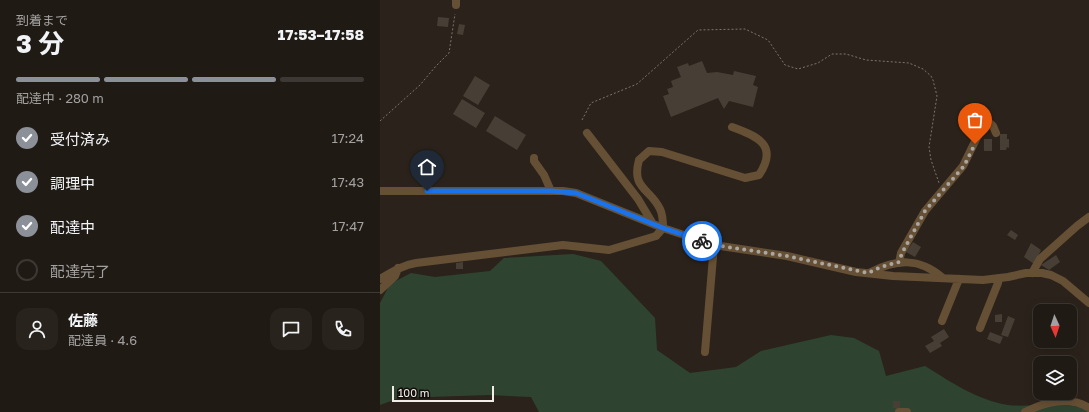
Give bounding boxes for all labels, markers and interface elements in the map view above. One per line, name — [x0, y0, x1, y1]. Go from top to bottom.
text: 到着まで — [16, 12, 68, 28]
text: 17:53–17:58 — [278, 25, 364, 43]
text: 3 分 — [16, 28, 64, 59]
text: 配達中 · 280 m — [16, 90, 104, 106]
pin — [958, 103, 992, 144]
icon: bag — [964, 109, 986, 131]
icon: check — [16, 127, 38, 149]
text: 受付済み — [50, 130, 110, 148]
text: 17:24 — [331, 130, 364, 146]
pin — [410, 150, 444, 191]
icon: home — [416, 156, 438, 178]
icon: check — [16, 171, 38, 193]
text: 調理中 — [50, 174, 95, 192]
text: 17:43 — [331, 174, 364, 190]
icon: check — [16, 215, 38, 237]
text: 配達中 — [50, 218, 95, 236]
text: 17:47 — [332, 218, 364, 234]
courier — [682, 221, 722, 261]
icon: bike — [691, 230, 713, 252]
text: 配達完了 — [50, 262, 110, 280]
north arrow — [1033, 304, 1077, 348]
map controls — [1033, 304, 1077, 400]
button: person — [16, 308, 58, 350]
button: chat — [270, 308, 312, 350]
button: phone — [322, 308, 364, 350]
text: 佐藤 — [68, 311, 98, 329]
text: 配達員 · 4.6 — [68, 332, 137, 348]
button: layers — [1033, 356, 1077, 400]
scale bar — [392, 384, 494, 403]
text: 100 m — [398, 386, 429, 399]

